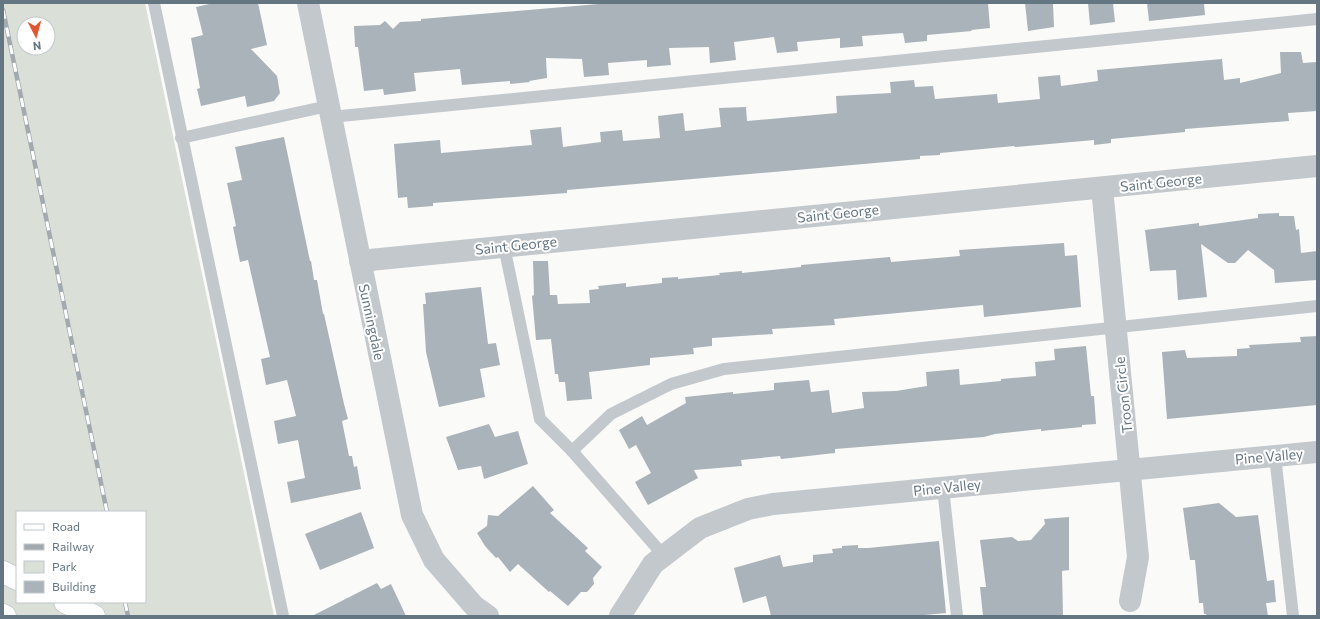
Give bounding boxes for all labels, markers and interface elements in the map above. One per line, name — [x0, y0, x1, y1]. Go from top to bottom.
north arrow — [16, 16, 56, 56]
text: N — [32, 40, 42, 53]
street label: Saint George — [1119, 169, 1203, 195]
street label: Saint George — [796, 200, 880, 226]
street label: Saint George — [474, 232, 558, 258]
street label: Sunningdale — [356, 282, 388, 362]
street label: Troon Circle — [1111, 356, 1135, 434]
street label: Pine Valley — [1234, 445, 1304, 467]
street label: Pine Valley — [912, 475, 982, 499]
legend — [16, 511, 146, 603]
text: Road — [52, 519, 80, 533]
text: Railway — [52, 539, 94, 553]
text: Park — [52, 559, 78, 573]
text: Building — [52, 579, 96, 593]

